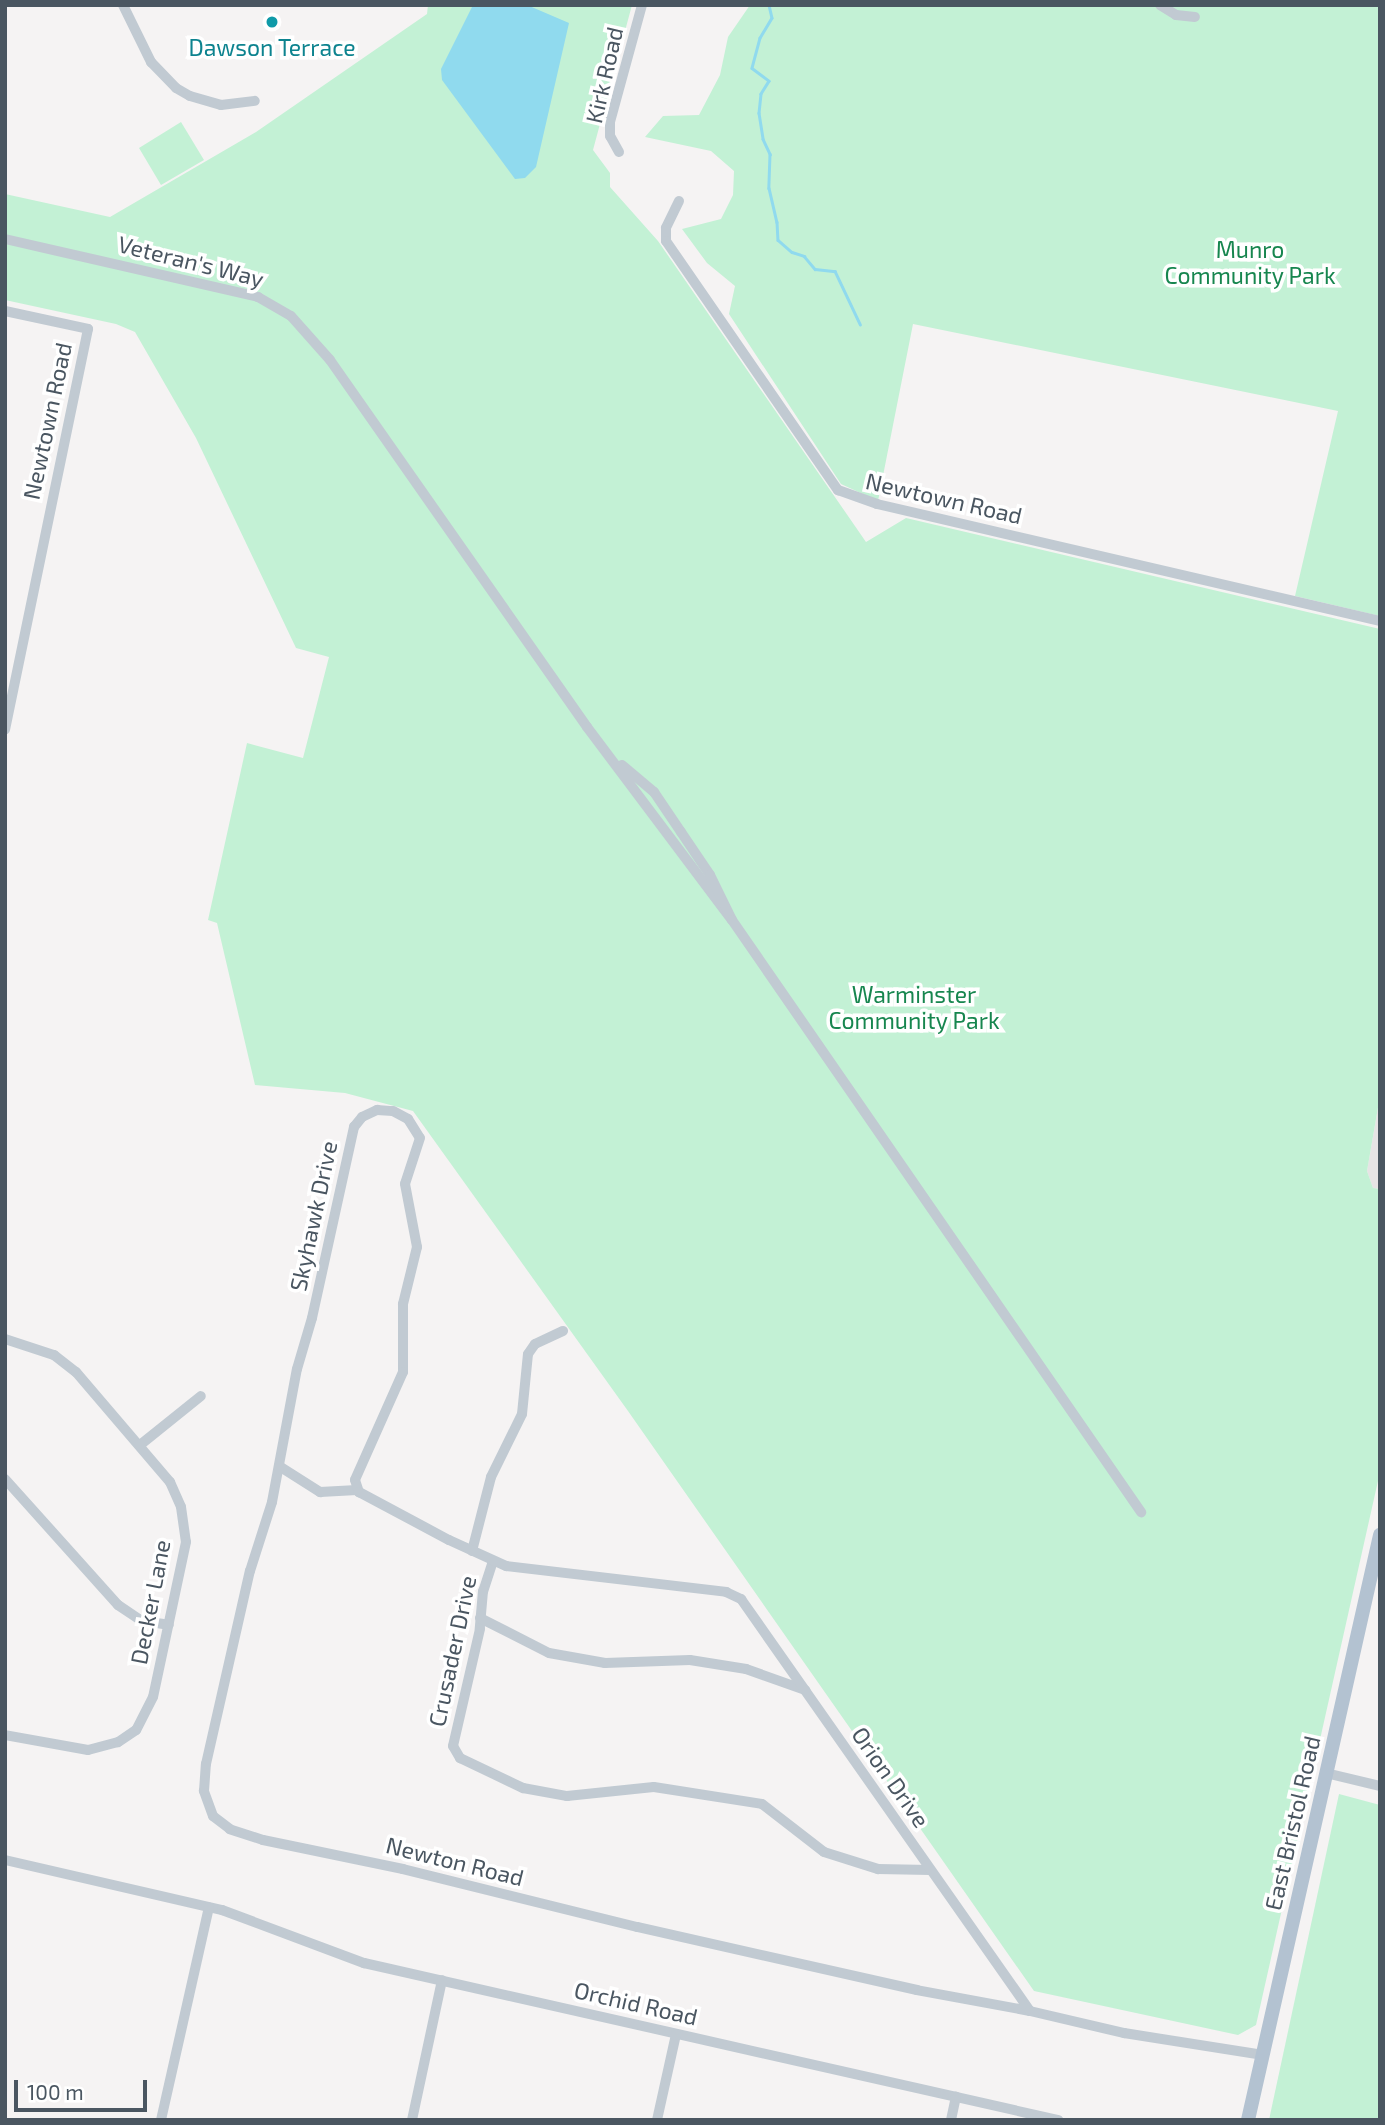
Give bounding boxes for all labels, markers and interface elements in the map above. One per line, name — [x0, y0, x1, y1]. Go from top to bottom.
marker: Dawson Terrace — [264, 14, 280, 30]
street label: Kirk Road — [579, 24, 629, 126]
place label: Dawson Terrace — [188, 33, 356, 61]
street label: Veteran's Way — [115, 230, 267, 292]
park label: Munro Community Park — [1164, 235, 1336, 289]
street label: Newtown Road — [17, 340, 77, 502]
street label: Newtown Road — [863, 467, 1025, 529]
park label: Warminster Community Park — [828, 980, 1000, 1034]
street label: Skyhawk Drive — [284, 1138, 342, 1294]
street label: Decker Lane — [124, 1537, 176, 1667]
street label: Crusader Drive — [422, 1573, 482, 1729]
street label: Orion Drive — [846, 1721, 936, 1833]
street label: East Bristol Road — [1258, 1733, 1326, 1913]
street label: Newton Road — [383, 1831, 527, 1891]
street label: Orchid Road — [572, 1975, 700, 2031]
scale bar — [18, 2066, 150, 2110]
text: 100 m — [27, 2079, 84, 2104]

